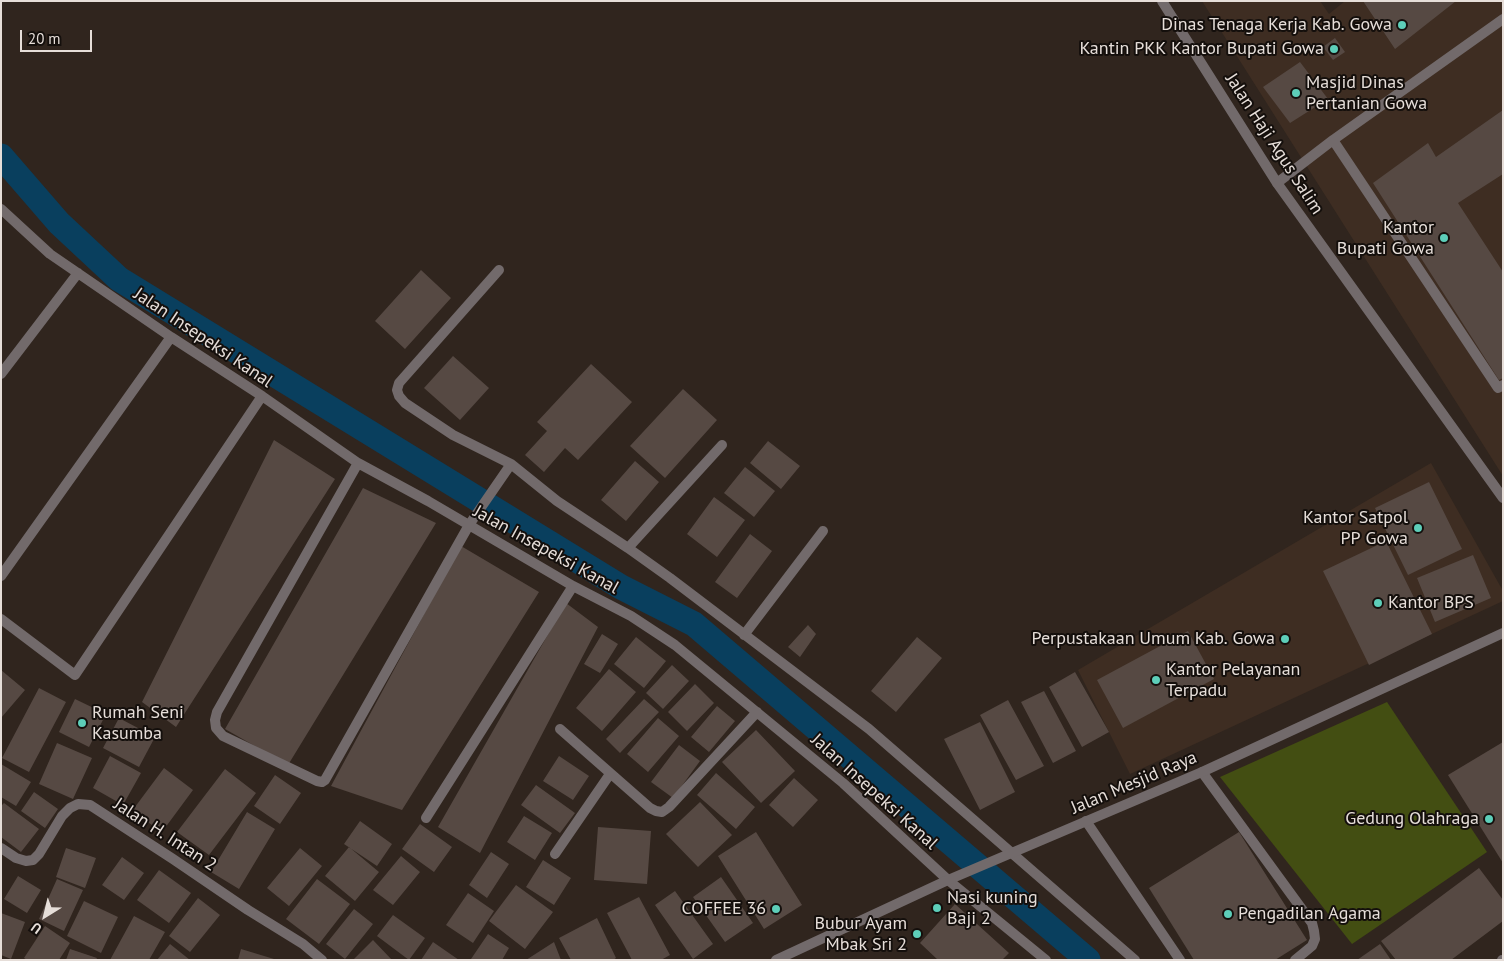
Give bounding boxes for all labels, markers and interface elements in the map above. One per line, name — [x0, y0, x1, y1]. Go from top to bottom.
place label: Dinas Tenaga Kerja Kab. Gowa — [1161, 14, 1392, 36]
marker: Dinas Tenaga Kerja Kab. Gowa — [1396, 19, 1408, 31]
scale bar — [22, 20, 95, 52]
text: 20 m — [28, 29, 61, 48]
place label: Kantin PKK Kantor Bupati Gowa — [1079, 38, 1324, 60]
marker: Kantin PKK Kantor Bupati Gowa — [1328, 43, 1340, 55]
street label: Jalan Haji Agus Salim — [1220, 69, 1328, 219]
place label: Masjid Dinas Pertanian Gowa — [1306, 72, 1427, 115]
marker: Masjid Dinas Pertanian Gowa — [1290, 87, 1302, 99]
place label: Kantor Bupati Gowa — [1337, 217, 1434, 260]
marker: Kantor Bupati Gowa — [1438, 232, 1450, 244]
street label: Jalan Insepeksi Kanal — [129, 283, 277, 393]
street label: Jalan Insepeksi Kanal — [470, 501, 622, 599]
place label: Kantor Satpol PP Gowa — [1303, 507, 1408, 550]
marker: Kantor Satpol PP Gowa — [1412, 522, 1424, 534]
place label: Kantor BPS — [1388, 592, 1474, 614]
marker: Kantor BPS — [1372, 597, 1384, 609]
place label: Perpustakaan Umum Kab. Gowa — [1031, 628, 1275, 650]
marker: Perpustakaan Umum Kab. Gowa — [1279, 633, 1291, 645]
place label: Kantor Pelayanan Terpadu — [1166, 659, 1300, 702]
marker: Kantor Pelayanan Terpadu — [1150, 674, 1162, 686]
place label: Rumah Seni Kasumba — [92, 702, 184, 744]
marker: Rumah Seni Kasumba — [76, 717, 88, 729]
street label: Jalan Insepeksi Kanal — [806, 729, 942, 855]
street label: Jalan Mesjid Raya — [1068, 747, 1200, 819]
street label: Jalan H. Intan 2 — [109, 794, 221, 876]
place label: Gedung Olahraga — [1345, 808, 1479, 830]
marker: Gedung Olahraga — [1483, 813, 1495, 825]
place label: Nasi kuning Baji 2 — [947, 887, 1038, 930]
north arrow — [20, 891, 70, 941]
place label: COFFEE 36 — [682, 898, 766, 920]
marker: Nasi kuning Baji 2 — [931, 902, 943, 914]
marker: COFFEE 36 — [770, 903, 782, 915]
place label: Pengadilan Agama — [1238, 903, 1381, 925]
marker: Pengadilan Agama — [1222, 908, 1234, 920]
place label: Bubur Ayam Mbak Sri 2 — [815, 913, 907, 956]
text: U — [27, 918, 45, 938]
marker: Bubur Ayam Mbak Sri 2 — [911, 928, 923, 940]

